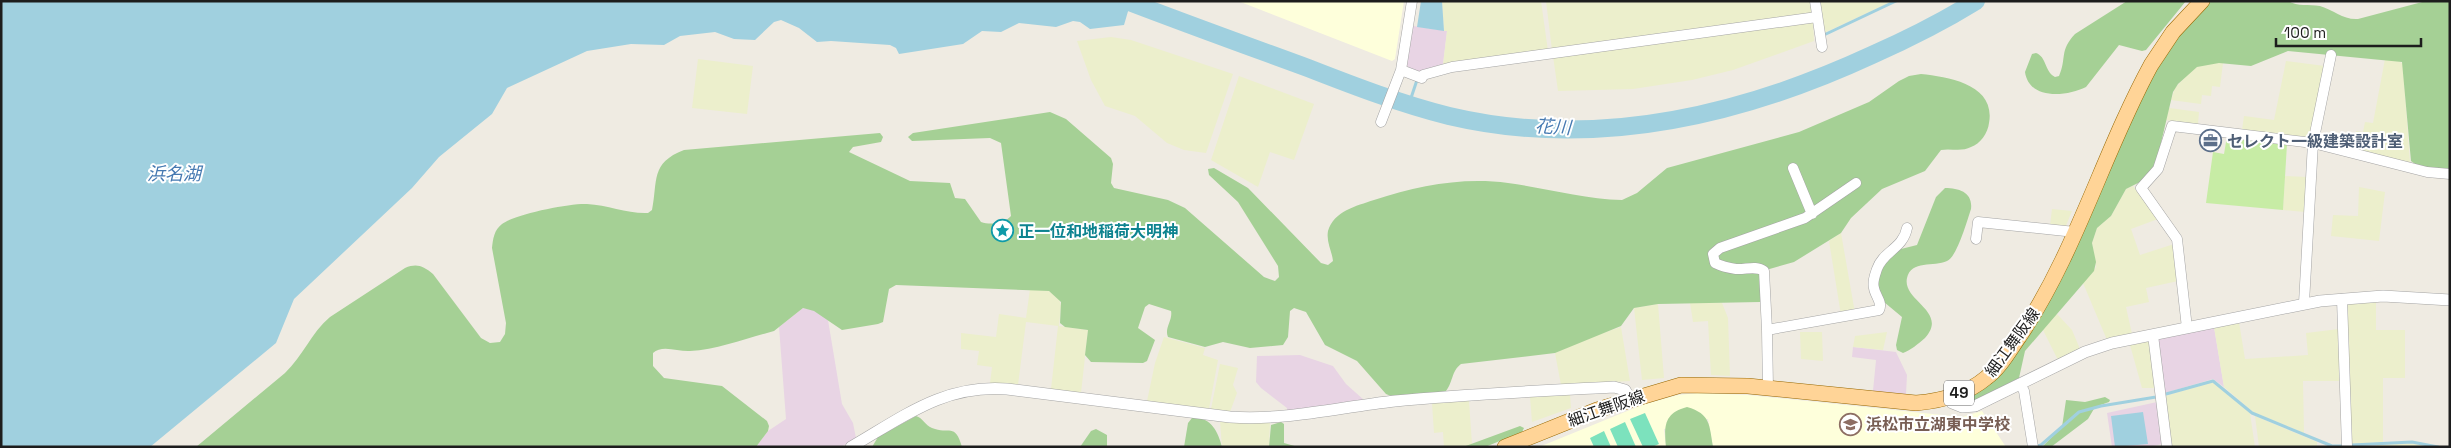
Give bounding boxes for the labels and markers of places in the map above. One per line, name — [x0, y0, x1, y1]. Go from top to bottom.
office icon: セレクト一級建築設計室 — [2199, 129, 2223, 153]
place label: セレクト一級建築設計室 — [2227, 131, 2403, 152]
place icon: 正一位和地稲荷大明神 — [990, 219, 1014, 243]
place label: 正一位和地稲荷大明神 — [1018, 221, 1178, 242]
school or university icon: 浜松市立湖東中学校 — [1838, 412, 1862, 436]
place label: 浜松市立湖東中学校 — [1866, 414, 2010, 435]

